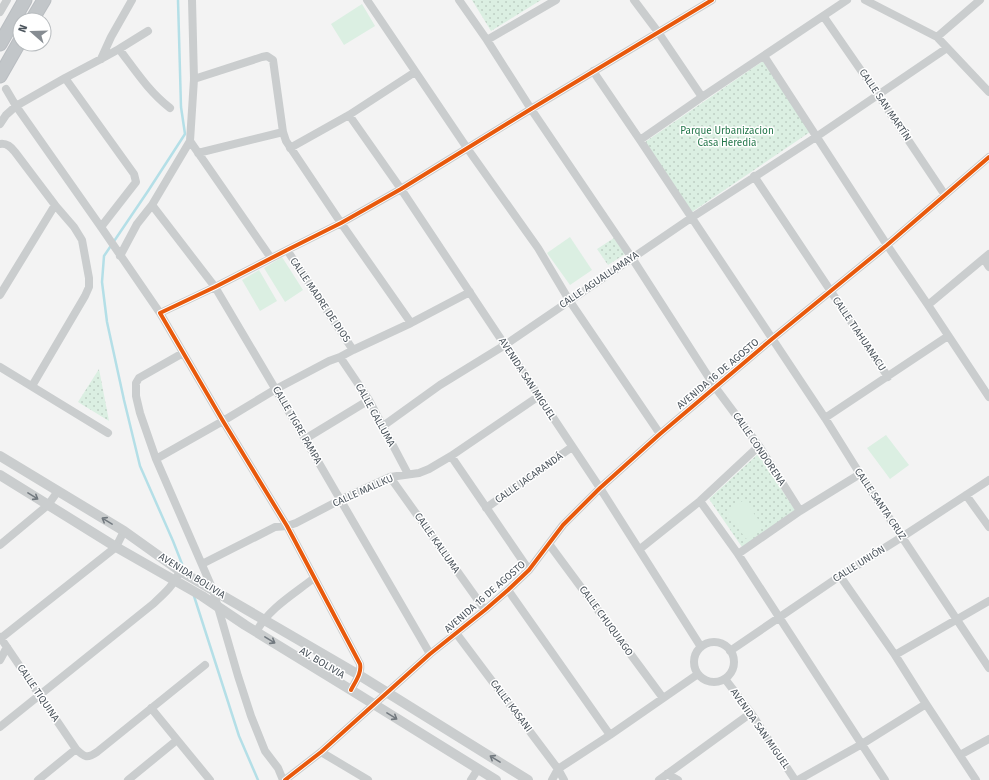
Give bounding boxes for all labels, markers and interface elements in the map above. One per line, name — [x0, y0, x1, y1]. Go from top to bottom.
north arrow — [12, 12, 52, 52]
text: N — [16, 23, 30, 34]
street label: CALLE SAN MARTÍN — [856, 66, 915, 143]
park label: Parque Urbanizacion Casa Heredia — [680, 125, 774, 149]
street label: CALLE AGUALLAMAYA — [557, 249, 641, 311]
street label: CALLE MADRE DE DIOS — [287, 255, 353, 345]
street label: CALLE TIAHUANACU — [830, 295, 888, 373]
street label: AVENIDA SAN MIGUEL — [496, 336, 558, 422]
street label: AVENIDA 16 DE AGOSTO — [674, 336, 762, 412]
street label: CALLE CALLUMA — [353, 381, 397, 449]
street label: CALLE TIGRE PAMPA — [270, 384, 324, 466]
street label: CALLE CONDORENA — [730, 410, 788, 488]
street label: CALLE JACARANDÁ — [492, 448, 565, 506]
street label: CALLE SANTA CRUZ — [852, 466, 908, 542]
street label: CALLE MALLKU — [331, 472, 395, 510]
one-way arrow — [27, 492, 39, 500]
street label: CALLE KALLUMA — [412, 511, 462, 576]
one-way arrow — [101, 516, 113, 524]
street label: CALLE UNIÓN — [830, 541, 887, 585]
street label: AVENIDA BOLIVIA — [157, 551, 228, 601]
street label: AVENIDA 16 DE AGOSTO — [442, 558, 528, 636]
street label: CALLE CHUQUIAGO — [577, 584, 635, 658]
one-way arrow — [264, 636, 275, 644]
street label: AV. BOLIVIA — [297, 645, 347, 681]
street label: CALLE TIQUINA — [14, 662, 62, 724]
street label: CALLE KASANI — [488, 678, 534, 734]
street label: AVENIDA SAN MIGUEL — [728, 686, 792, 772]
one-way arrow — [386, 712, 398, 720]
one-way arrow — [489, 755, 501, 763]

